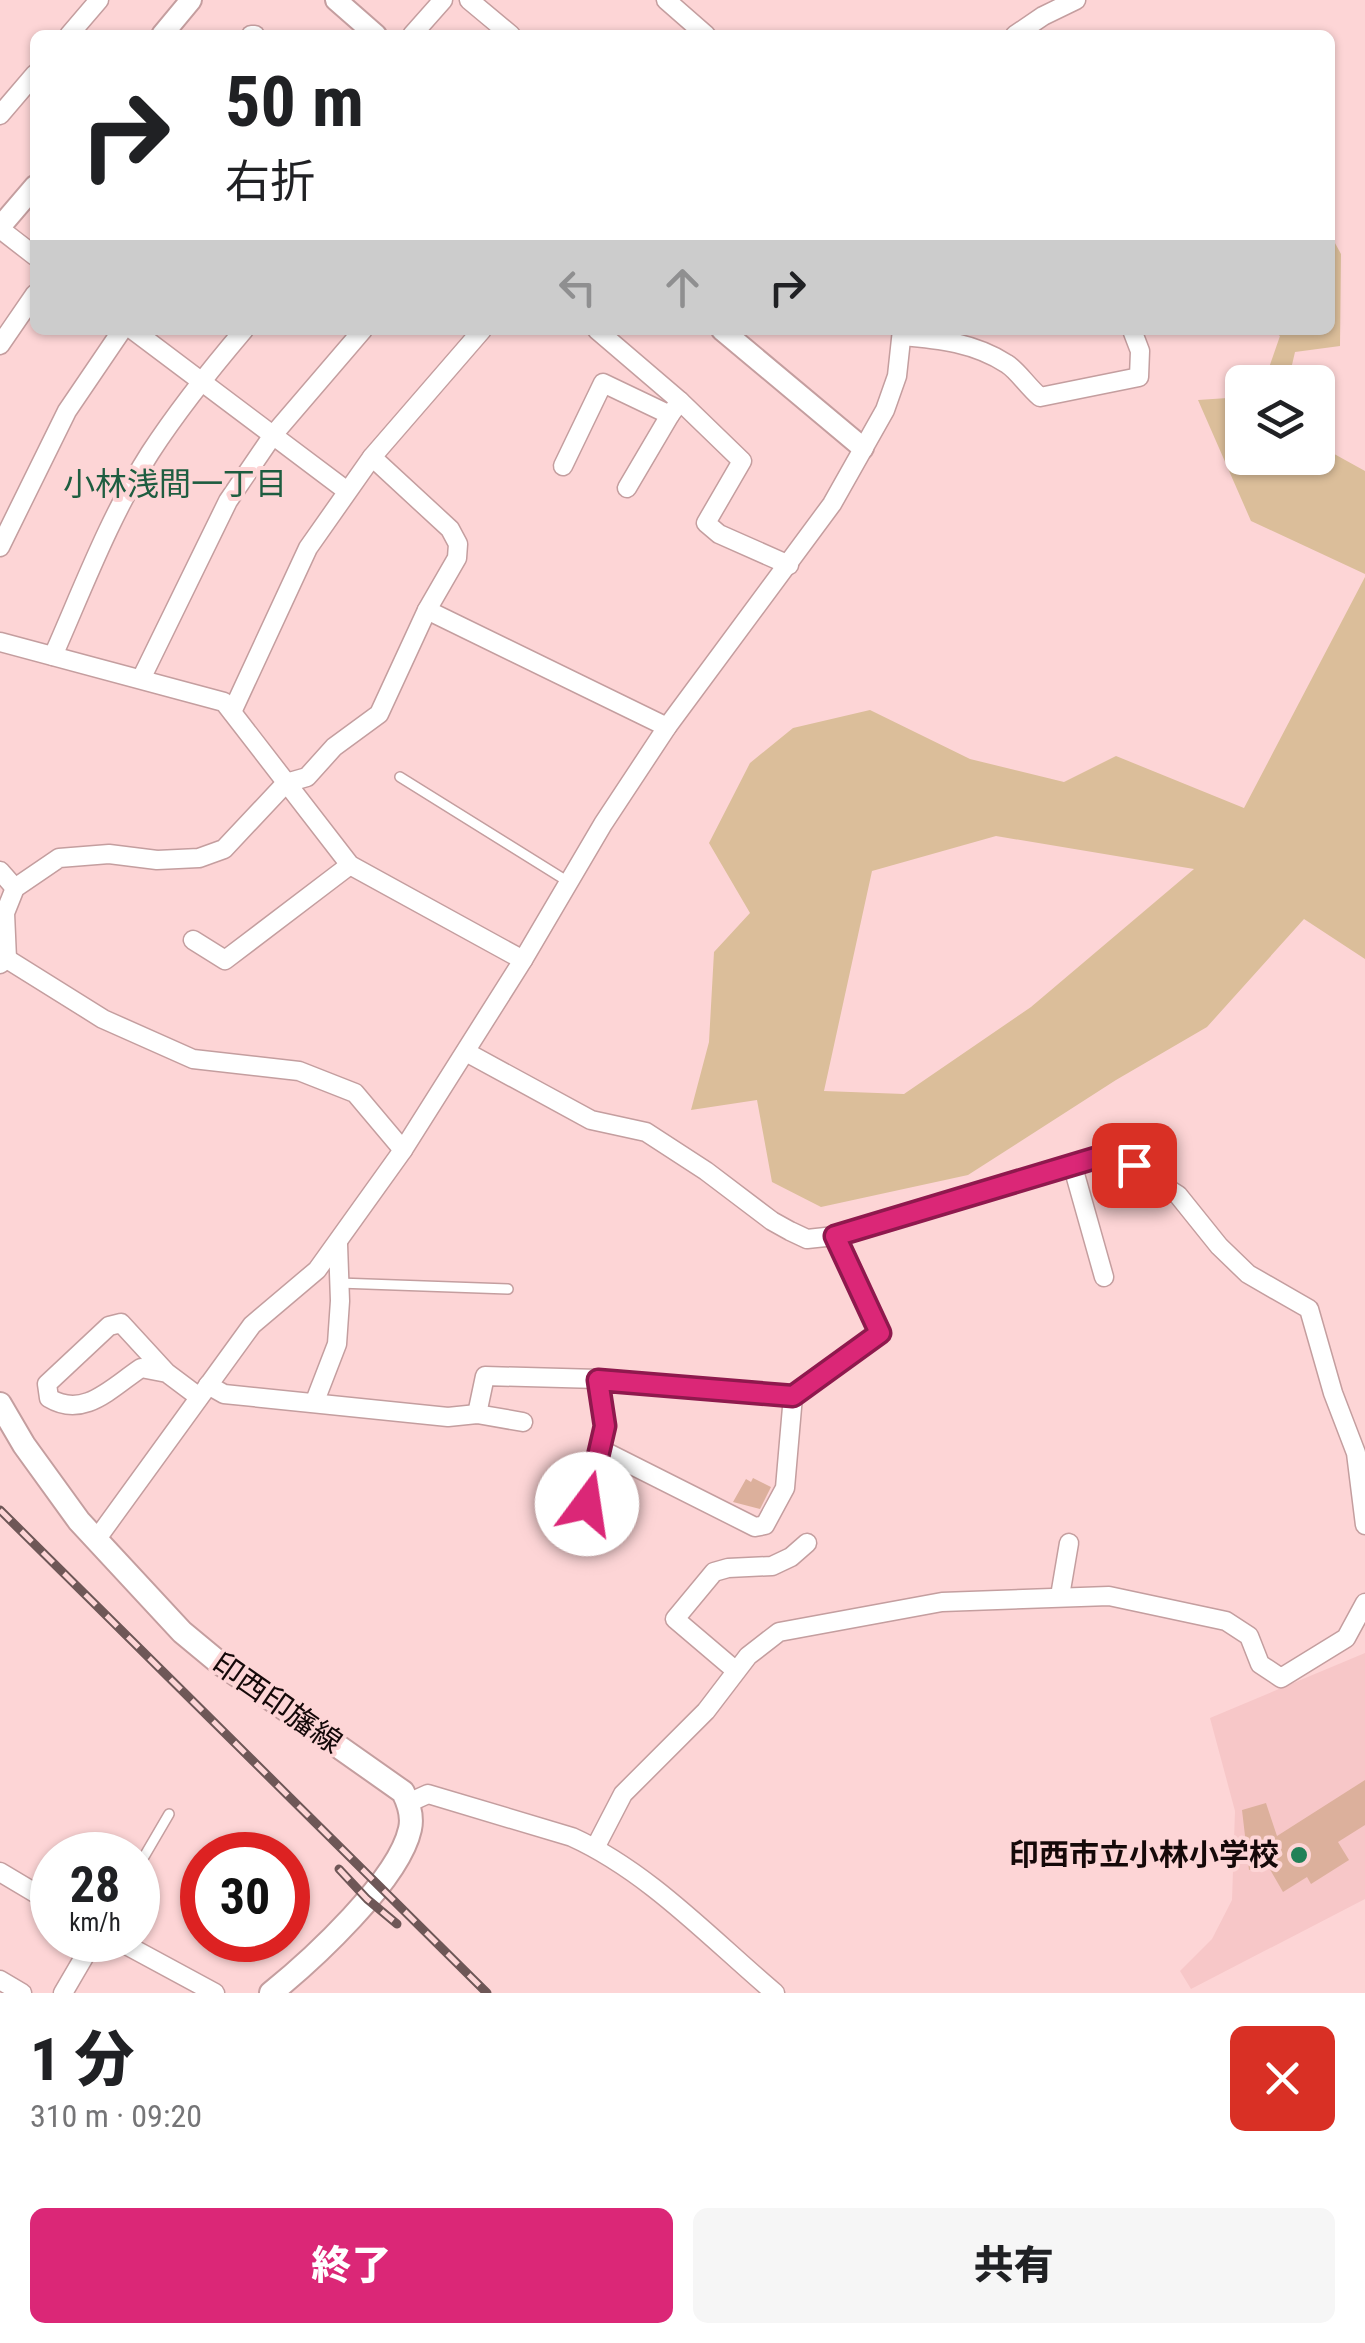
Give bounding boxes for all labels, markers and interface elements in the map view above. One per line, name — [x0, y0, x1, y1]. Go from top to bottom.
text: 50 m — [225, 61, 364, 143]
icon: right — [60, 70, 190, 200]
text: 右折 — [225, 155, 315, 208]
icon: left — [550, 260, 605, 315]
icon: ahead — [655, 260, 710, 315]
icon: right — [760, 260, 815, 315]
map controls — [1225, 365, 1335, 475]
button: layers — [1225, 365, 1335, 475]
district label: 小林浅間一丁目 — [63, 465, 287, 503]
pin — [1092, 1123, 1177, 1208]
icon: arrive — [1107, 1138, 1162, 1193]
position arrow — [535, 1452, 639, 1556]
street label: 印西印旛線 — [206, 1645, 349, 1760]
speed limit sign: 30 — [180, 1832, 310, 1962]
place label: 印西市立小林小学校 — [1009, 1837, 1279, 1872]
marker: 印西市立小林小学校 — [1288, 1844, 1310, 1866]
text: 28 — [70, 1856, 120, 1914]
text: km/h — [69, 1908, 121, 1937]
text: 1 分 — [30, 2024, 134, 2095]
button: close — [1230, 2026, 1335, 2131]
text: 310 m · 09:20 — [30, 2097, 202, 2135]
button: 終了 — [30, 2208, 673, 2323]
button: 共有 — [693, 2208, 1335, 2323]

